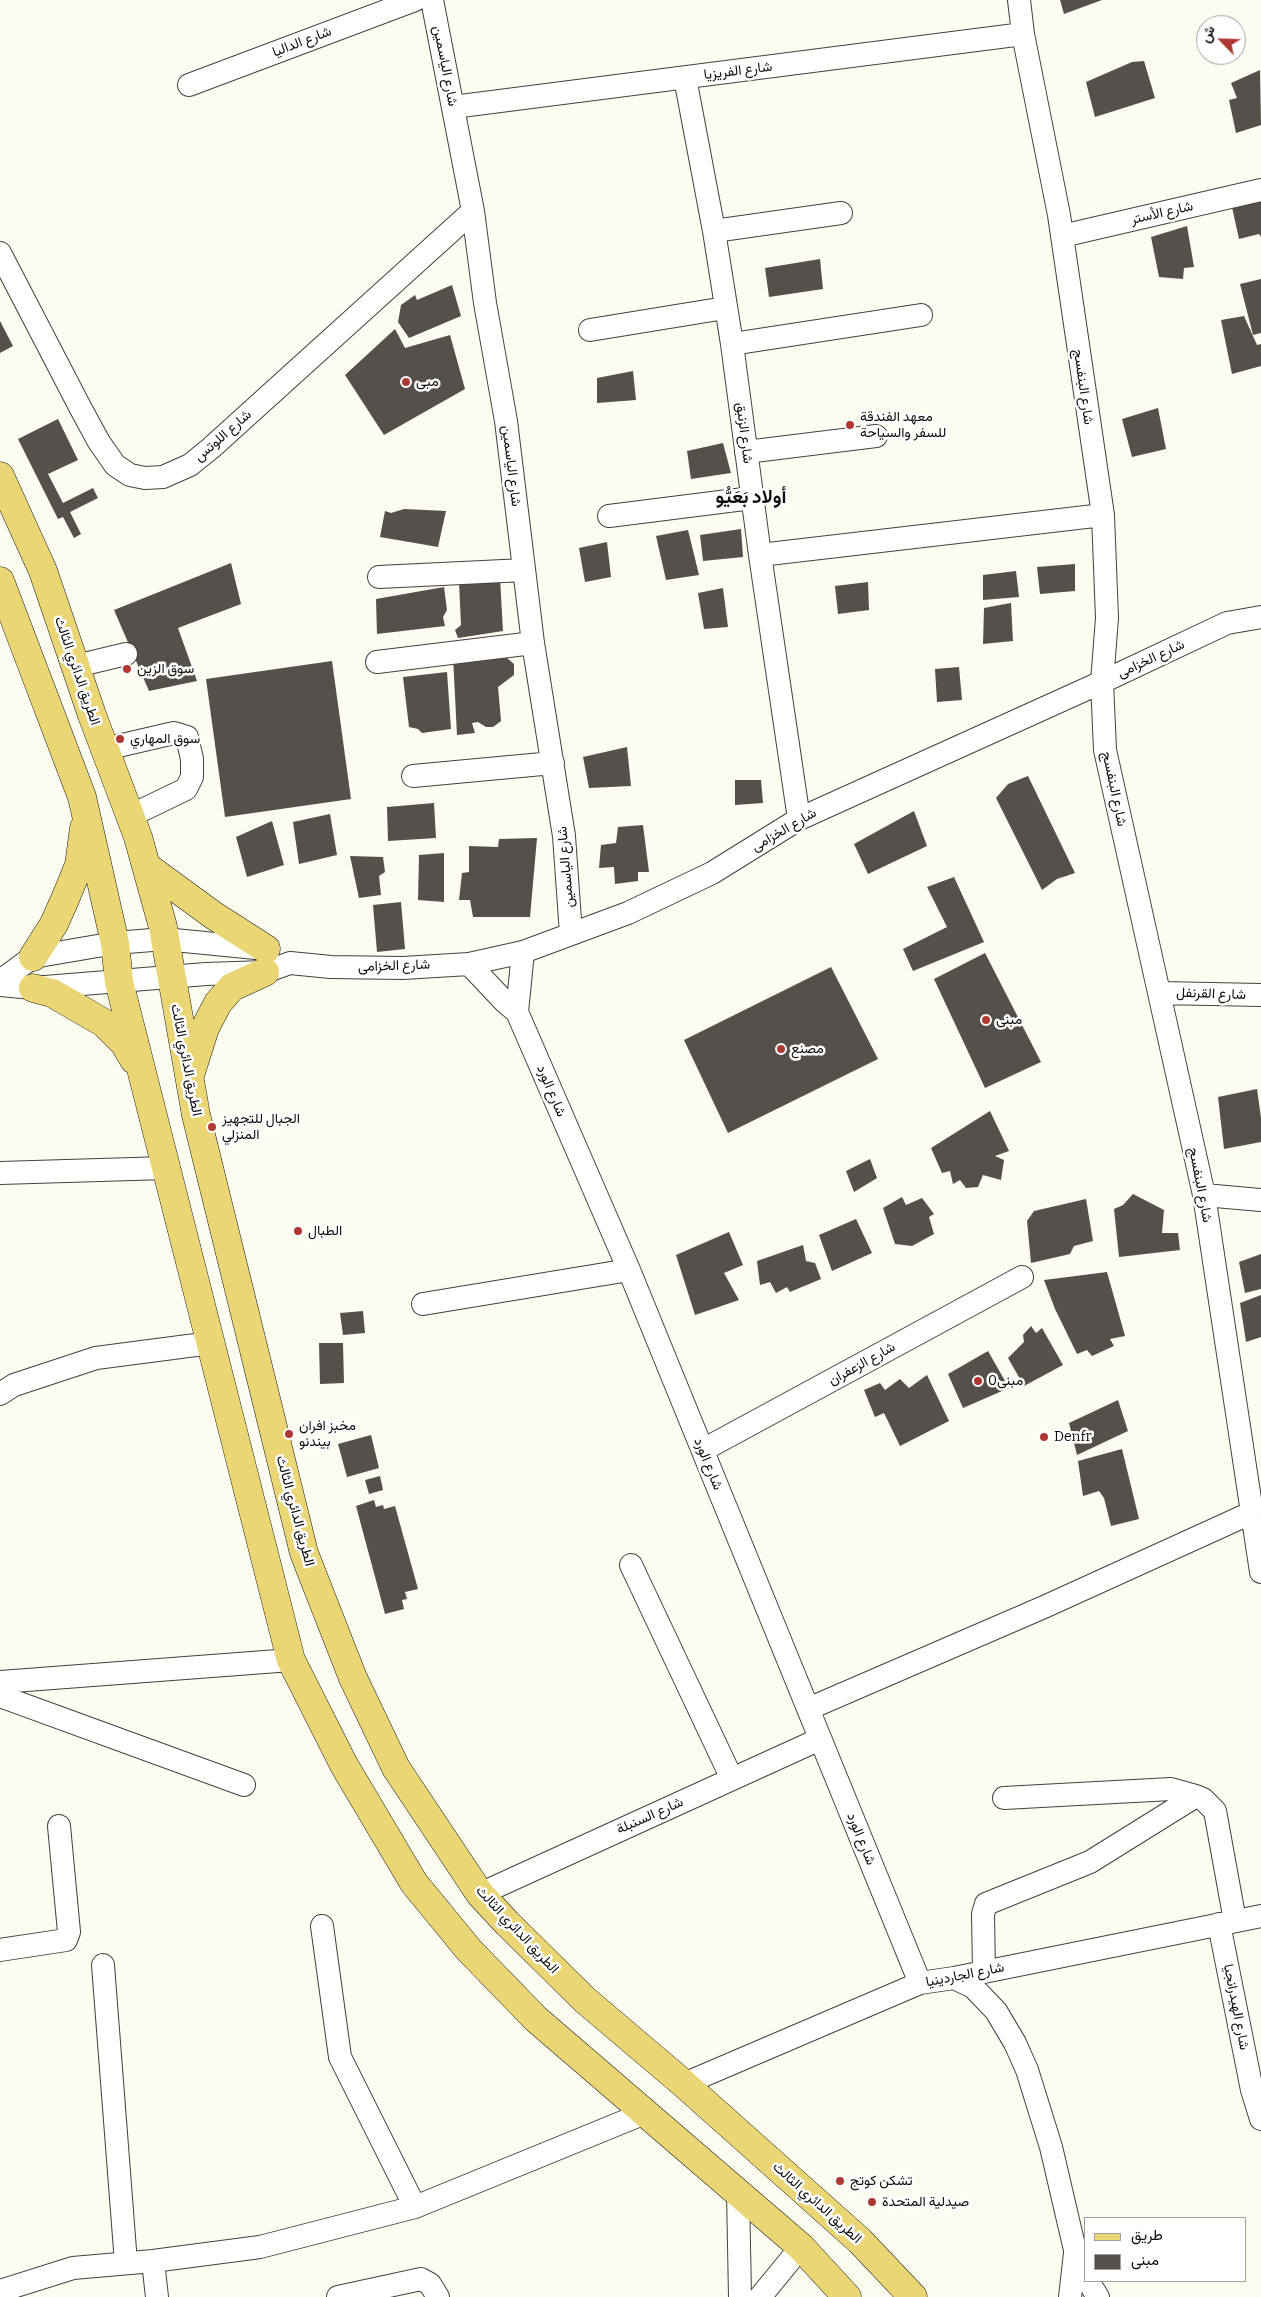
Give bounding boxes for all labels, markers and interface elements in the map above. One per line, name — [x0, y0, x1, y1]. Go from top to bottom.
north arrow — [1196, 15, 1246, 65]
street label: شارع الداليا — [270, 23, 334, 61]
text: ش — [1197, 23, 1219, 45]
street label: شارع الياسمين — [429, 24, 461, 108]
street label: شارع الفريزيا — [703, 58, 773, 84]
street label: شارع الأستر — [1129, 198, 1195, 228]
street label: شارع البنفسج — [1069, 348, 1097, 426]
place label: مبى — [416, 374, 439, 390]
marker: مبى — [400, 376, 412, 388]
street label: شارع الزنبق — [732, 401, 756, 465]
street label: شارع اللوتس — [191, 407, 255, 465]
place label: معهد الفندقة للسفر والسياحة — [860, 409, 946, 442]
marker: معهد الفندقة للسفر والسياحة — [844, 419, 856, 431]
street label: شارع الياسمين — [498, 424, 524, 508]
district label: أولاد بَعَيُّو — [715, 487, 787, 509]
street label: الطريق الدائري الثالث — [51, 614, 103, 728]
street label: شارع الخزامى — [1115, 636, 1187, 682]
place label: سوق الزين — [137, 661, 194, 677]
marker: سوق الزين — [121, 663, 133, 675]
place label: سوق المهاري — [130, 731, 200, 747]
marker: سوق المهاري — [114, 733, 126, 745]
street label: شارع البنفسج — [1098, 750, 1130, 828]
street label: شارع الخزامى — [748, 805, 820, 855]
street label: شارع الياسمين — [554, 826, 578, 908]
street label: شارع الخزامى — [358, 956, 430, 976]
street label: شارع القرنفل — [1176, 984, 1246, 1004]
street label: الطريق الدائري الثالث — [167, 1003, 205, 1117]
place label: مبنى — [996, 1012, 1022, 1028]
marker: مبنى — [980, 1014, 992, 1026]
place label: مصنع — [791, 1041, 824, 1057]
marker: مصنع — [775, 1043, 787, 1055]
street label: شارع الورد — [533, 1062, 569, 1120]
place label: الجبال للتجهيز المنزلي — [222, 1111, 300, 1144]
marker: الجبال للتجهيز المنزلي — [206, 1121, 218, 1133]
street label: شارع البنفسج — [1184, 1146, 1216, 1224]
place label: الطبال — [308, 1223, 342, 1239]
marker: الطبال — [292, 1225, 304, 1237]
street label: شارع الزعفران — [826, 1339, 898, 1389]
place label: مبنى0 — [988, 1373, 1023, 1389]
marker: مبنى0 — [972, 1375, 984, 1387]
place label: مخبز افران بيندنو — [299, 1418, 356, 1450]
marker: مخبز افران بيندنو — [283, 1428, 295, 1440]
place label: Denfr — [1054, 1429, 1092, 1445]
marker: Denfr — [1038, 1431, 1050, 1443]
street label: شارع الورد — [690, 1435, 726, 1493]
street label: الطريق الدائري الثالث — [272, 1454, 318, 1568]
street label: شارع السنبلة — [614, 1794, 686, 1838]
street label: شارع الورد — [843, 1810, 879, 1868]
street label: الطريق الدائري الثالث — [472, 1883, 562, 1977]
street label: شارع الجاردينيا — [924, 1959, 1006, 1991]
street label: شارع الهيدرانجيا — [1219, 1963, 1253, 2051]
street label: الطريق الدائري الثالث — [769, 2159, 865, 2247]
place label: تشكن كوتج — [850, 2173, 913, 2189]
marker: تشكن كوتج — [834, 2175, 846, 2187]
place label: صيدلية المتحدة — [882, 2194, 969, 2210]
marker: صيدلية المتحدة — [866, 2196, 878, 2208]
legend — [1084, 2217, 1246, 2282]
text: طريق — [1131, 2226, 1163, 2244]
text: مبنى — [1131, 2251, 1159, 2269]

